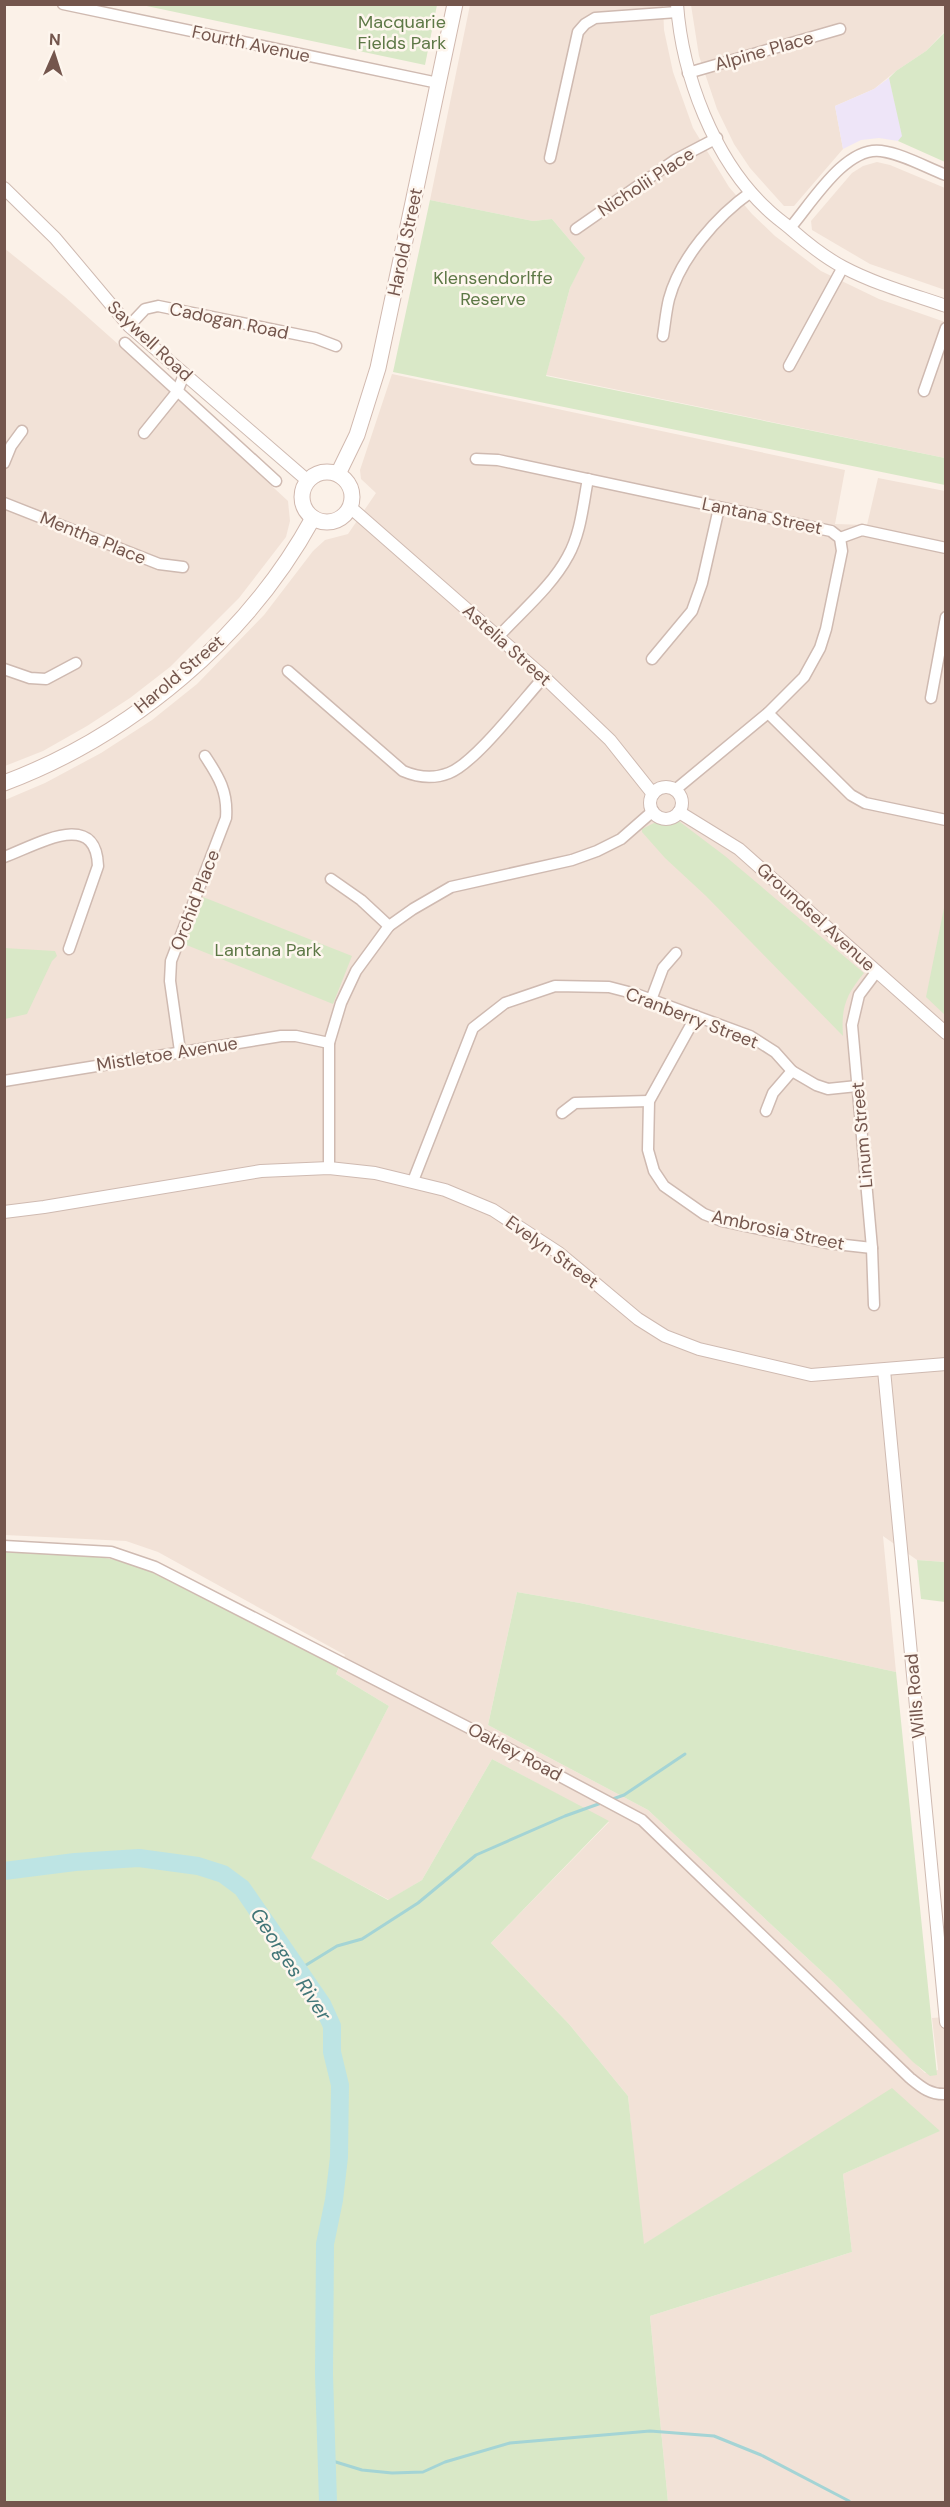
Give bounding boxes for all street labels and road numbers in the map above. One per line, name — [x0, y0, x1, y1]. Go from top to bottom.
street label: Fourth Avenue — [190, 20, 312, 68]
street label: Alpine Place — [712, 25, 816, 77]
street label: Nicholii Place — [593, 142, 699, 222]
street label: Harold Street — [382, 186, 428, 298]
street label: Saywell Road — [102, 295, 198, 387]
street label: Cadogan Road — [167, 297, 291, 345]
street label: Lantana Street — [700, 492, 824, 540]
street label: Mentha Place — [36, 506, 150, 570]
street label: Astelia Street — [458, 599, 556, 691]
street label: Harold Street — [129, 629, 229, 719]
street label: Orchid Place — [165, 846, 225, 954]
street label: Groundsel Avenue — [752, 857, 880, 977]
street label: Cranberry Street — [622, 982, 762, 1054]
street label: Mistletoe Avenue — [95, 1031, 239, 1077]
street label: Linum Street — [845, 1081, 879, 1189]
street label: Ambrosia Street — [709, 1204, 847, 1256]
street label: Evelyn Street — [501, 1210, 603, 1294]
street label: Wills Road — [899, 1652, 931, 1740]
street label: Oakley Road — [464, 1717, 566, 1787]

